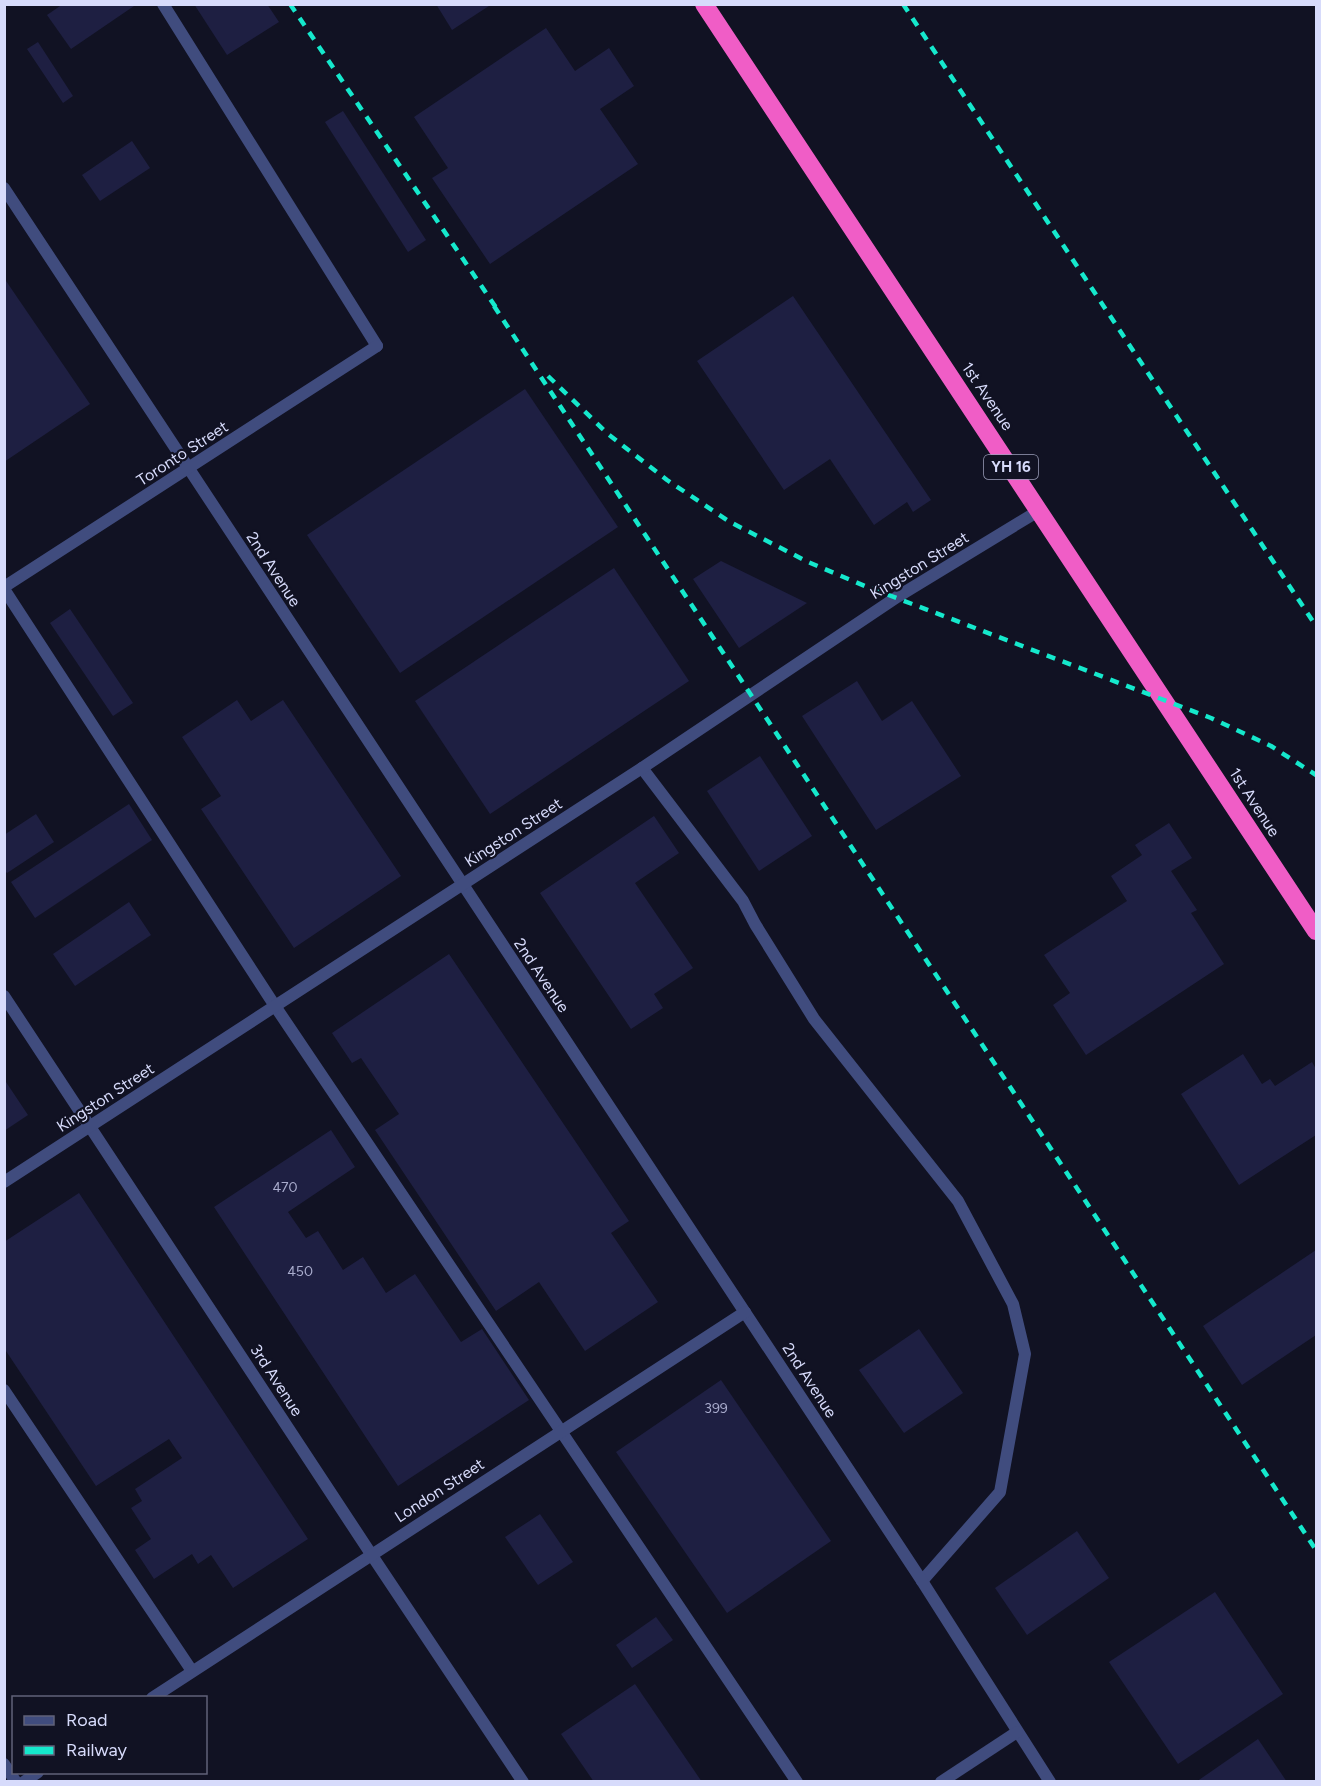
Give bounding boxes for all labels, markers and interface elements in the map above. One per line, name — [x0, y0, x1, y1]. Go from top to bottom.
street label: 1st Avenue — [958, 359, 1017, 434]
street label: Toronto Street — [133, 417, 231, 490]
road number: YH 16 — [984, 455, 1038, 479]
street label: 2nd Avenue — [242, 528, 305, 610]
street label: Kingston Street — [867, 528, 972, 603]
street label: 1st Avenue — [1225, 764, 1284, 840]
street label: Kingston Street — [461, 794, 566, 871]
street label: 2nd Avenue — [510, 935, 573, 1016]
street label: Kingston Street — [53, 1059, 158, 1136]
house number: 470 — [272, 1179, 298, 1196]
house number: 450 — [287, 1263, 313, 1280]
street label: 2nd Avenue — [778, 1339, 841, 1421]
street label: 3rd Avenue — [246, 1341, 307, 1420]
house number: 399 — [704, 1400, 728, 1417]
street label: London Street — [391, 1454, 488, 1526]
legend — [12, 1696, 207, 1774]
text: Road — [66, 1709, 107, 1731]
text: Railway — [66, 1739, 128, 1761]

